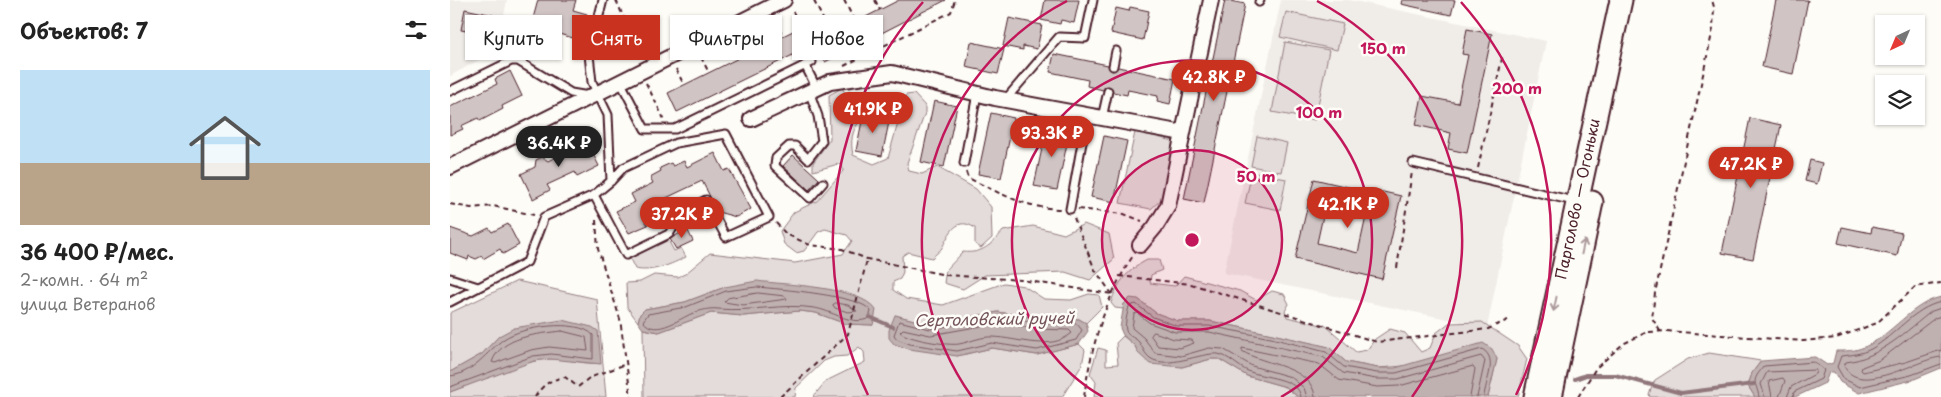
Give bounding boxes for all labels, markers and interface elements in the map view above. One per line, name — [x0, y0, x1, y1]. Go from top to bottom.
text: Объектов: 7 — [20, 14, 148, 46]
chip: Купить — [465, 15, 562, 60]
chip: Снять — [572, 15, 660, 60]
chip: Фильтры — [670, 15, 782, 60]
chip: Новое — [792, 15, 883, 60]
north arrow — [1875, 15, 1925, 65]
map controls — [1875, 15, 1925, 125]
icon: filters — [402, 16, 430, 44]
text: 150 m — [1360, 36, 1406, 59]
pin: 42.8K ₽ — [1168, 59, 1260, 102]
text: 42.8K ₽ — [1183, 64, 1245, 88]
button: layers — [1875, 75, 1925, 125]
text: 200 m — [1492, 76, 1542, 99]
pin: 41.9K ₽ — [827, 92, 919, 134]
text: 41.9K ₽ — [844, 96, 902, 120]
text: 100 m — [1296, 100, 1342, 123]
icon: home — [180, 103, 270, 193]
pin: 93.3K ₽ — [1006, 116, 1098, 158]
street label: Парголово — Огоньки — [1548, 116, 1605, 281]
text: 93.3K ₽ — [1021, 120, 1083, 144]
pin: 36.4K ₽ — [513, 126, 605, 168]
text: 36.4K ₽ — [527, 130, 591, 154]
pin: 47.2K ₽ — [1705, 146, 1797, 189]
text: 47.2K ₽ — [1720, 151, 1782, 175]
text: 50 m — [1237, 164, 1275, 187]
pin: 42.1K ₽ — [1302, 186, 1394, 229]
text: 42.1K ₽ — [1318, 191, 1378, 215]
pin: 37.2K ₽ — [636, 196, 728, 239]
text: 37.2K ₽ — [651, 201, 713, 225]
centre of rings — [1183, 231, 1201, 249]
text: 36 400 ₽/мес. — [20, 235, 174, 267]
one-way arrow — [1579, 239, 1588, 255]
text: 2-комн. · 64 m² — [20, 267, 148, 291]
text: улица Ветеранов — [20, 291, 155, 315]
one-way arrow — [1550, 296, 1559, 312]
water label: Сертоловский ручей — [914, 305, 1076, 331]

